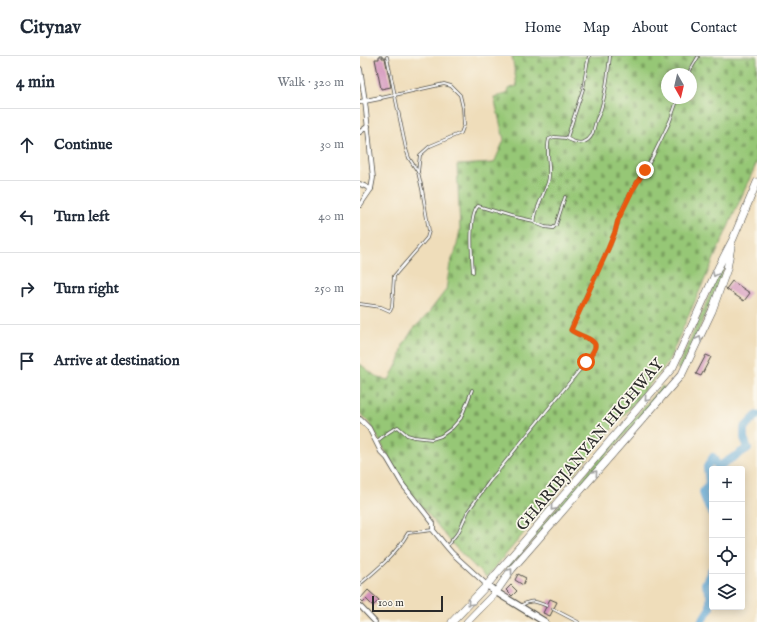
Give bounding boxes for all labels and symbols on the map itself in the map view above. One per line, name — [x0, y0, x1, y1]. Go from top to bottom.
north arrow — [661, 68, 697, 104]
route end — [636, 161, 654, 179]
one-way arrow — [712, 269, 720, 277]
one-way arrow — [694, 336, 702, 343]
route start — [577, 353, 595, 371]
street label: GHARIBJANYAN HIGHWAY — [513, 354, 669, 536]
one-way arrow — [644, 394, 651, 401]
one-way arrow — [591, 470, 598, 478]
one-way arrow — [551, 503, 558, 511]
one-way arrow — [506, 569, 513, 576]
scale bar — [372, 594, 443, 613]
one-way arrow — [467, 599, 474, 606]

